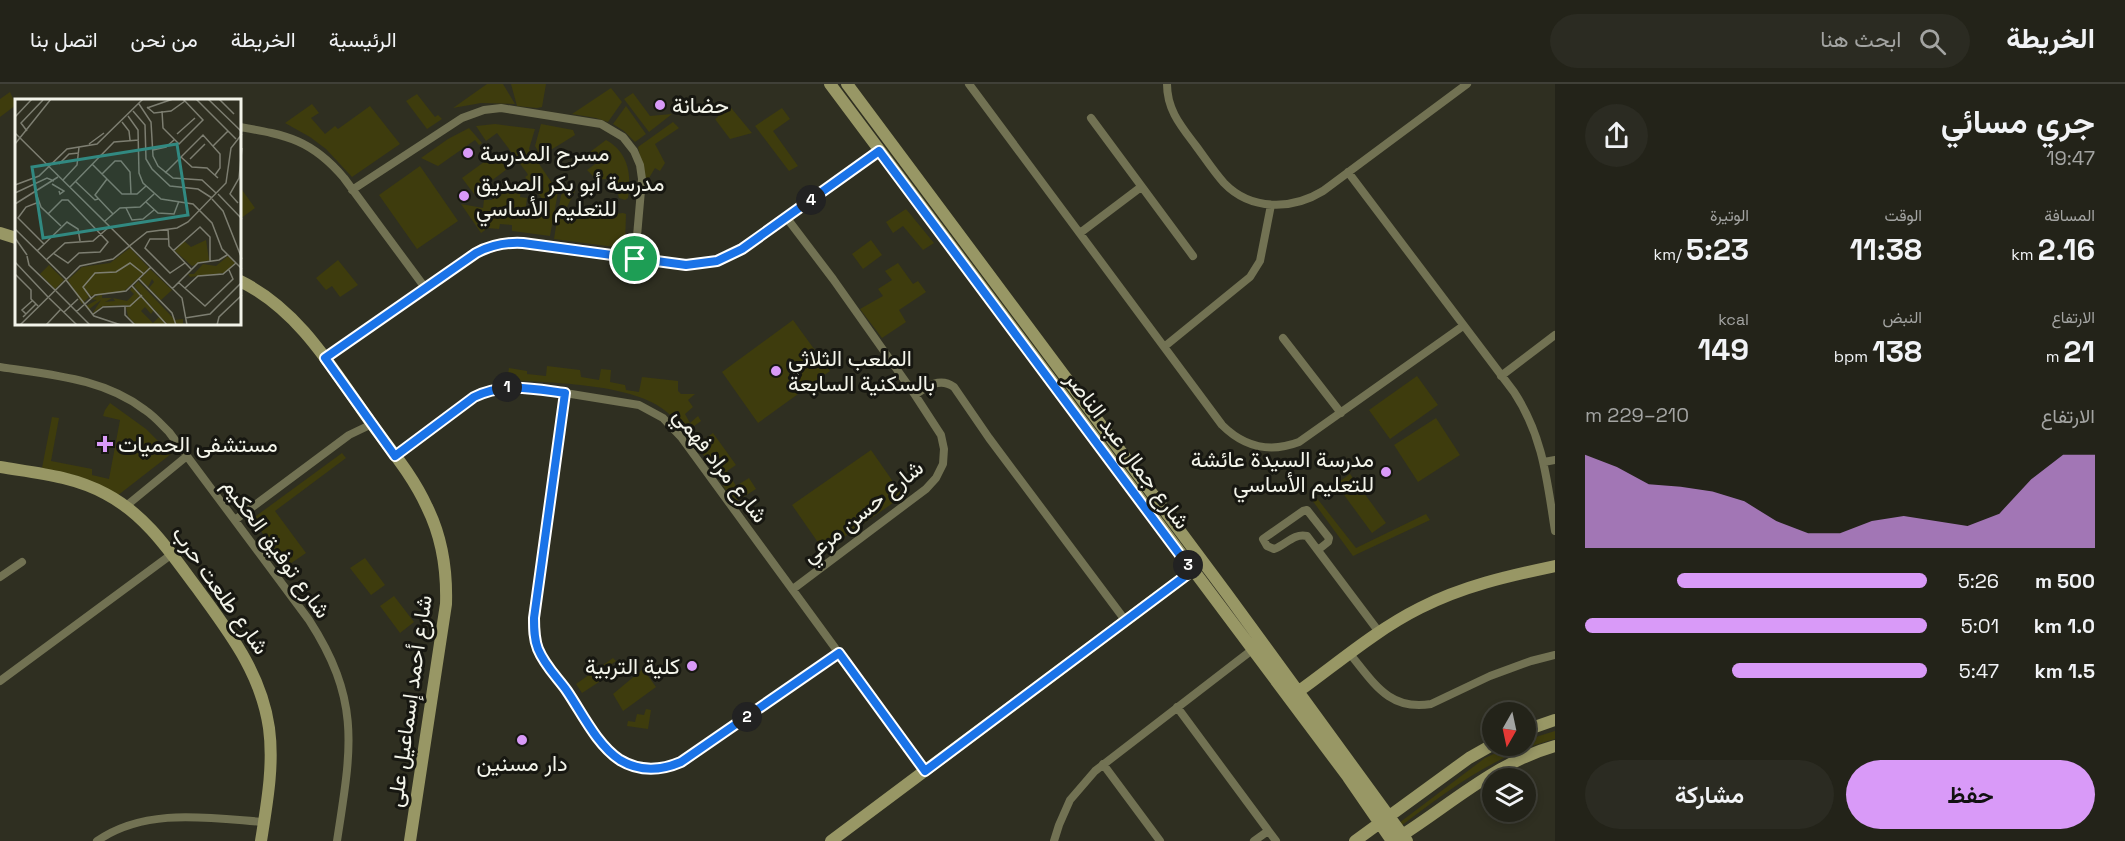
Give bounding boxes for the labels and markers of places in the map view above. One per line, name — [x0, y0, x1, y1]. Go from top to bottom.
place label: حضانة — [672, 91, 729, 119]
marker: حضانة — [653, 98, 667, 112]
place label: مسرح المدرسة — [480, 139, 610, 168]
marker: مسرح المدرسة — [461, 146, 475, 160]
place label: مدرسة أبو بكر الصديق للتعليم الأساسي — [476, 169, 664, 227]
pin: 4 — [796, 185, 826, 215]
marker: مدرسة أبو بكر الصديق للتعليم الأساسي — [457, 189, 471, 203]
pin — [609, 233, 660, 284]
place label: الملعب الثلاثي بالسكنية السابعة — [788, 344, 935, 397]
marker: الملعب الثلاثي بالسكنية السابعة — [769, 364, 783, 378]
pin: 1 — [492, 372, 522, 402]
place label: مستشفى الحميات — [118, 430, 278, 458]
marker: مستشفى الحميات — [96, 435, 114, 453]
place label: مدرسة السيدة عائشة للتعليم الأساسي — [1191, 445, 1374, 503]
marker: مدرسة السيدة عائشة للتعليم الأساسي — [1379, 465, 1393, 479]
pin: 3 — [1173, 550, 1203, 580]
place label: كلية التربية — [585, 652, 680, 680]
marker: كلية التربية — [685, 659, 699, 673]
pin: 2 — [732, 702, 762, 732]
marker: دار مسنين — [515, 733, 529, 747]
place label: دار مسنين — [476, 749, 568, 777]

